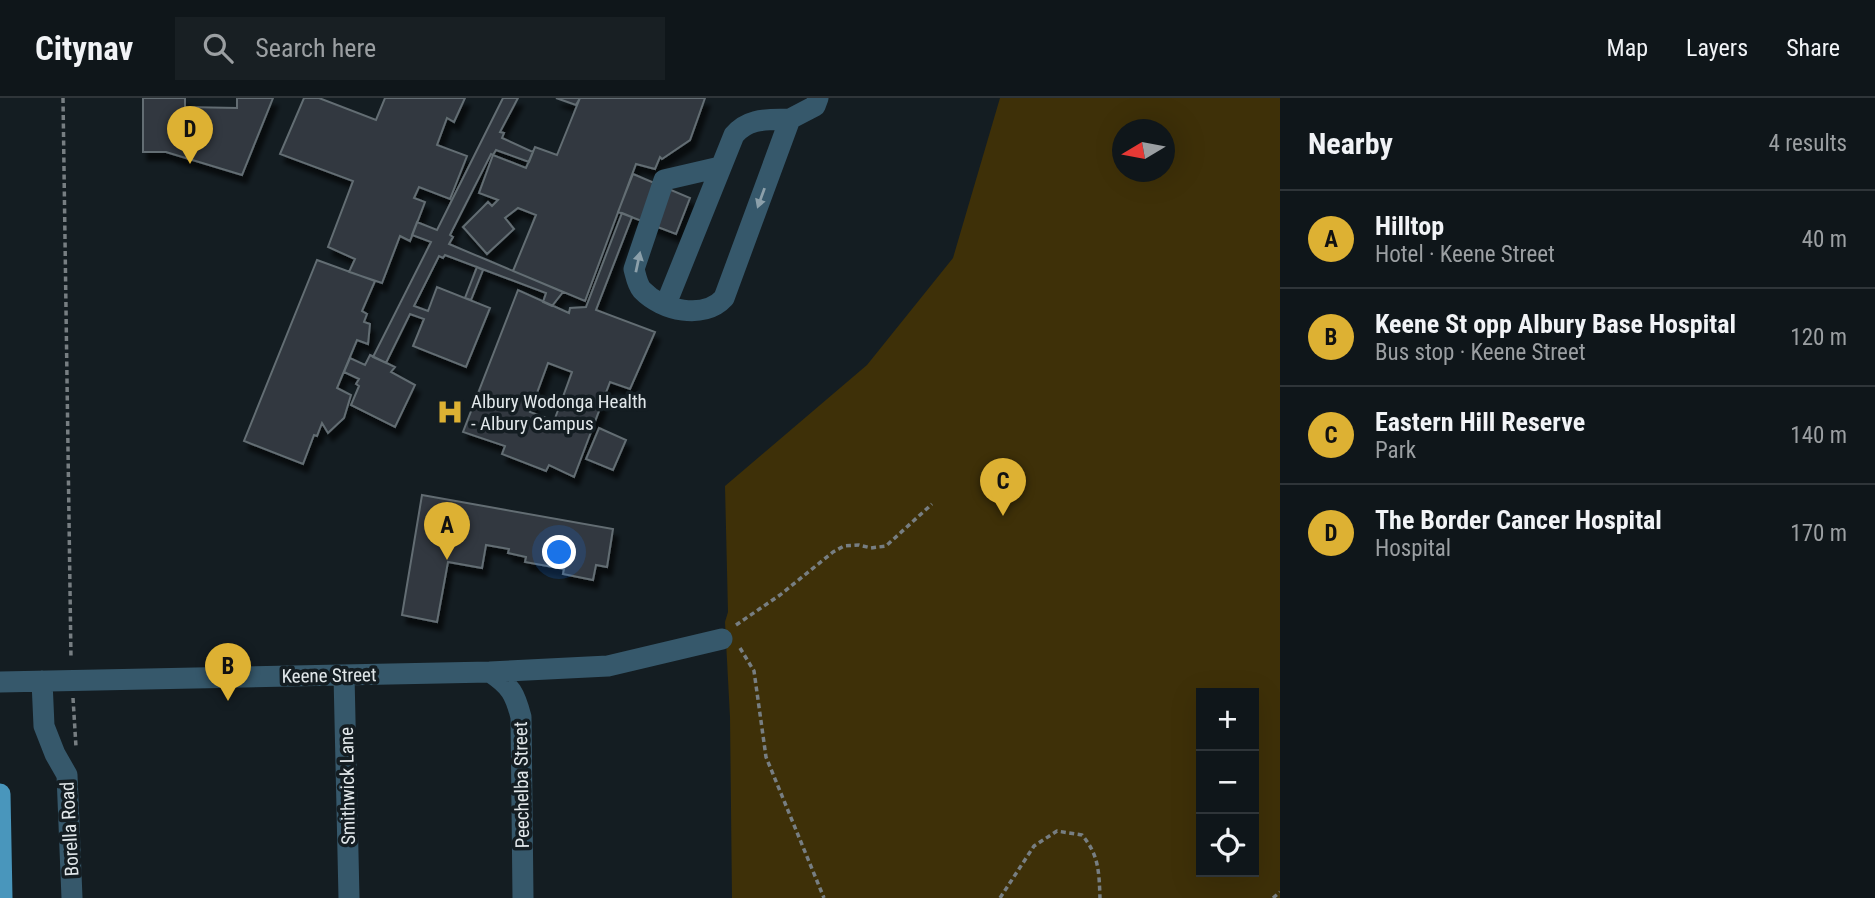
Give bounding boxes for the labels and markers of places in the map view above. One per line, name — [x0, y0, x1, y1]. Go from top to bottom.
pin: D — [167, 106, 213, 164]
place label: Albury Wodonga Health - Albury Campus — [471, 390, 647, 435]
hospital icon: Albury Wodonga Health - Albury Campus — [435, 397, 465, 427]
pin: C — [980, 458, 1026, 516]
pin: A — [424, 502, 470, 560]
pin: B — [205, 643, 251, 701]

